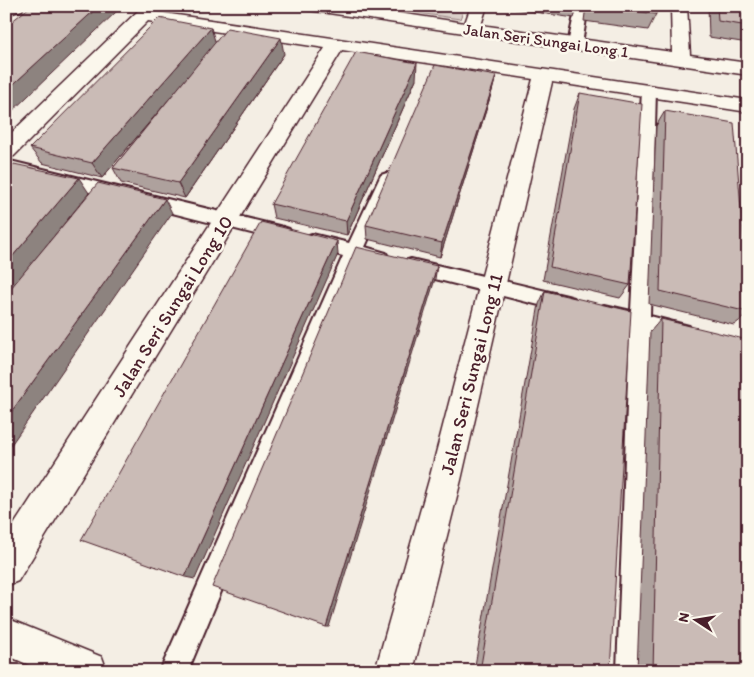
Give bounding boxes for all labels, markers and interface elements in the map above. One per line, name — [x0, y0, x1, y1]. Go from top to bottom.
street label: Jalan Seri Sungai Long 1 — [462, 20, 630, 62]
street label: Jalan Seri Sungai Long 10 — [107, 211, 238, 401]
street label: Jalan Seri Sungai Long 11 — [435, 271, 508, 477]
north arrow — [672, 594, 722, 644]
text: N — [674, 611, 693, 624]

